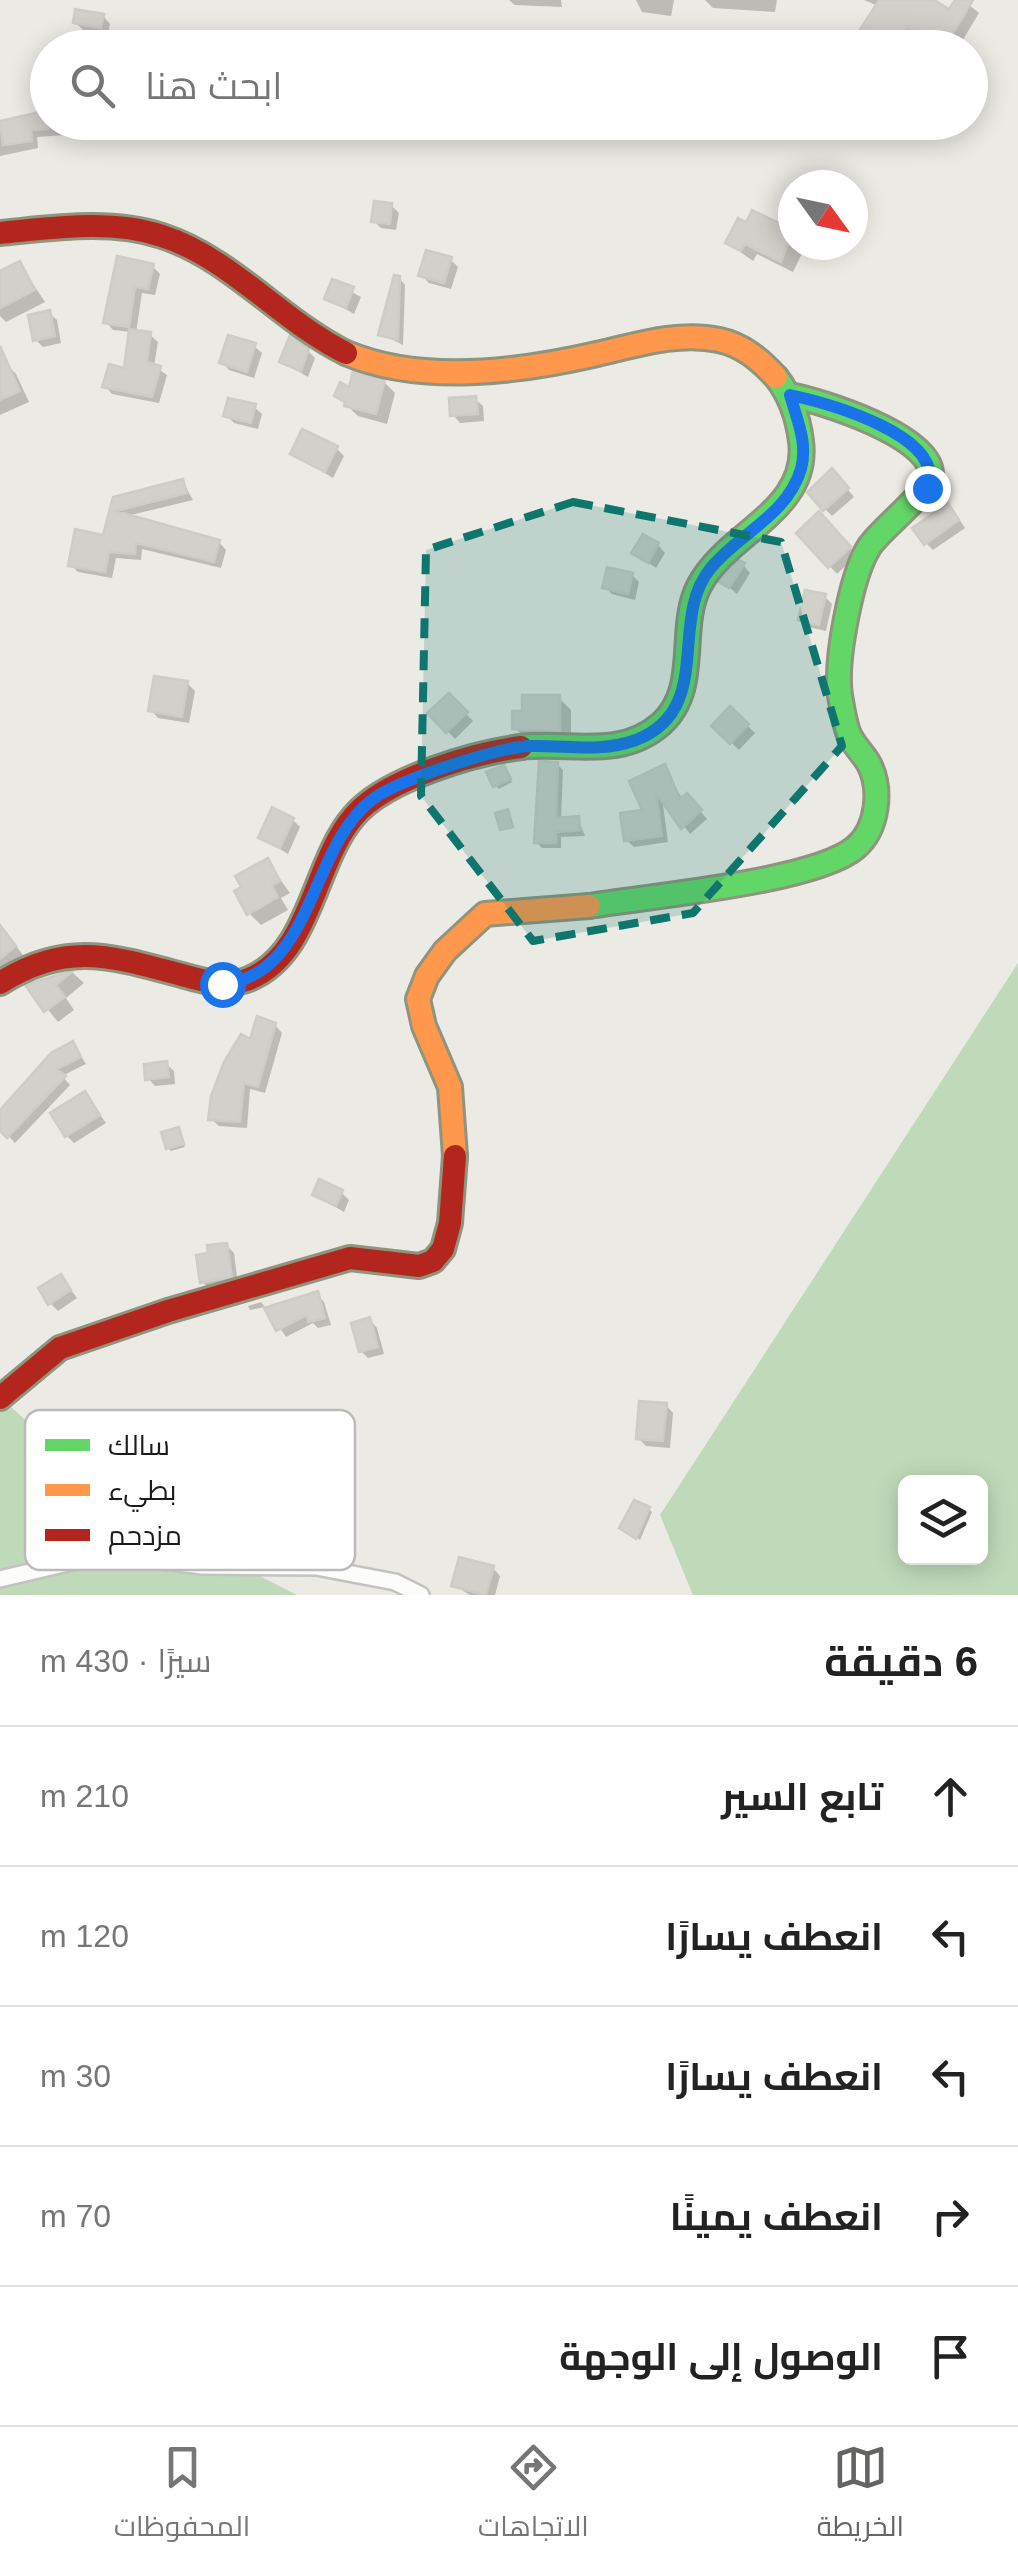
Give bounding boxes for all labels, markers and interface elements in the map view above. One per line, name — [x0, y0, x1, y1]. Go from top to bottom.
search box — [30, 30, 988, 140]
icon: search — [65, 58, 120, 113]
text: ابحث هنا — [145, 65, 283, 107]
north arrow — [778, 170, 868, 260]
route end — [905, 466, 951, 512]
route start — [200, 962, 246, 1008]
legend — [25, 1410, 355, 1570]
text: سالك — [108, 1430, 170, 1461]
text: بطيء — [108, 1475, 176, 1512]
map controls — [898, 1475, 988, 1565]
button: layers — [898, 1475, 988, 1565]
text: مزدحم — [108, 1520, 182, 1555]
text: 6 دقيقة — [824, 1638, 978, 1685]
text: سيرًا · 430 m — [40, 1643, 211, 1679]
icon: ahead — [923, 1769, 978, 1824]
text: تابع السير — [721, 1776, 883, 1818]
text: 210 m — [40, 1778, 129, 1814]
icon: left — [923, 1909, 978, 1964]
text: انعطف يسارًا — [665, 1916, 883, 1958]
text: 120 m — [40, 1918, 129, 1954]
icon: left — [923, 2049, 978, 2104]
text: انعطف يسارًا — [665, 2056, 883, 2098]
text: 30 m — [40, 2058, 111, 2094]
icon: right — [923, 2189, 978, 2244]
text: انعطف يمينًا — [670, 2196, 883, 2238]
text: 70 m — [40, 2198, 111, 2234]
icon: arrive — [923, 2329, 978, 2384]
text: الوصول إلى الوجهة — [559, 2336, 883, 2378]
tab: المحفوظات — [114, 2440, 250, 2552]
tab: الاتجاهات — [478, 2440, 589, 2552]
tab: الخريطة — [817, 2440, 904, 2552]

